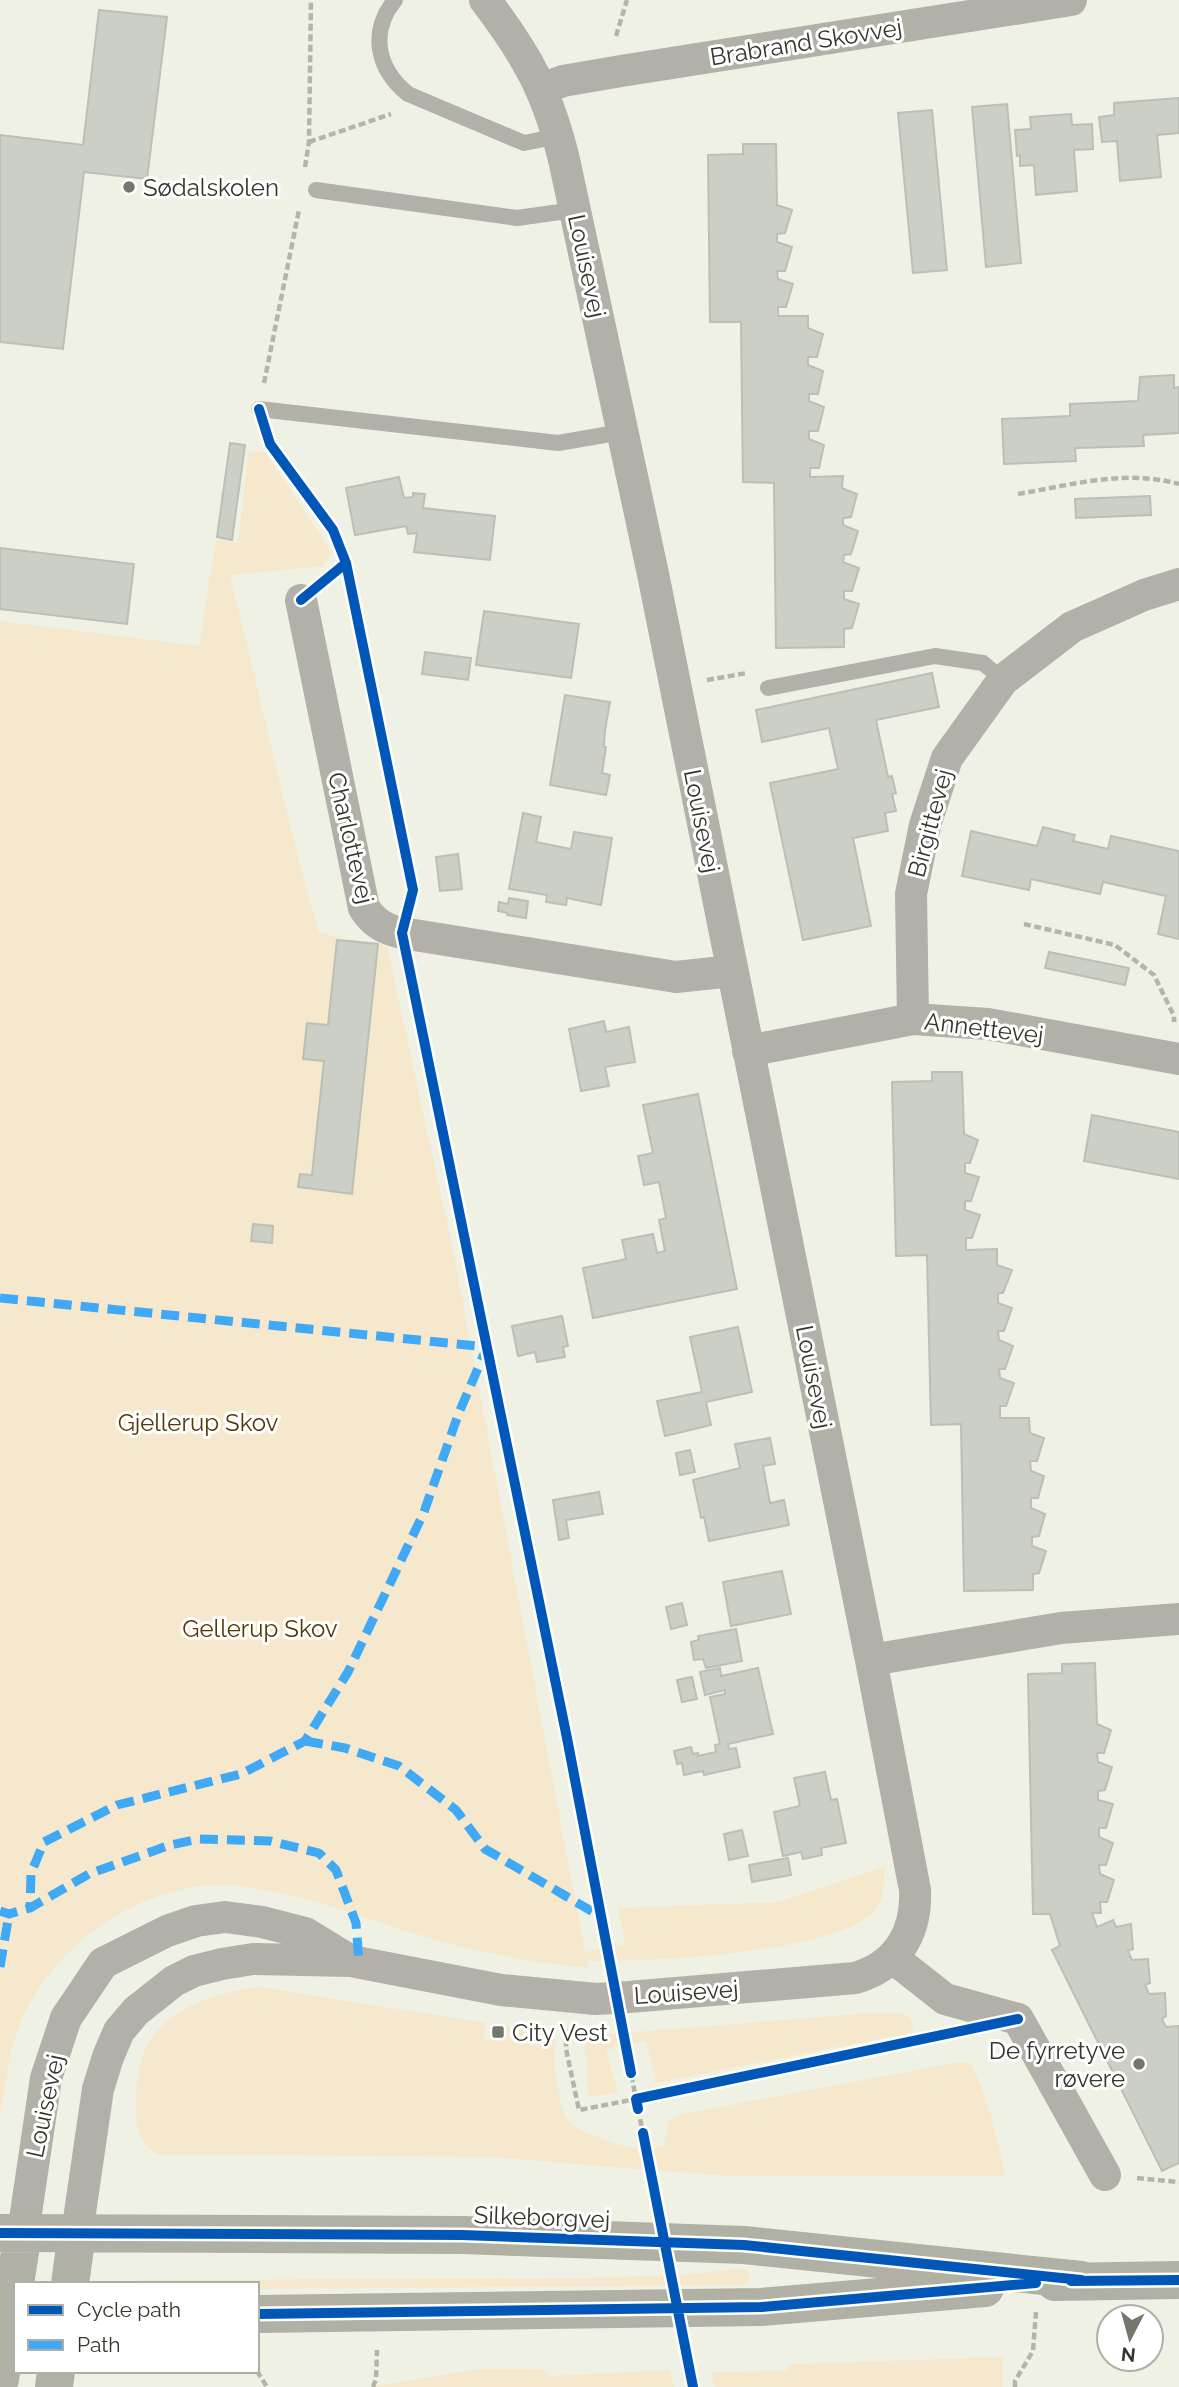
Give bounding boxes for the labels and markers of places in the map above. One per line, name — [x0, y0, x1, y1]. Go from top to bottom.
place label: Sødalskolen — [143, 173, 279, 202]
marker: Sødalskolen — [121, 179, 137, 195]
place label: City Vest — [512, 2018, 608, 2047]
marker: City Vest — [490, 2024, 506, 2040]
place label: De fyrretyve røvere — [989, 2036, 1125, 2093]
marker: De fyrretyve røvere — [1131, 2056, 1147, 2072]

